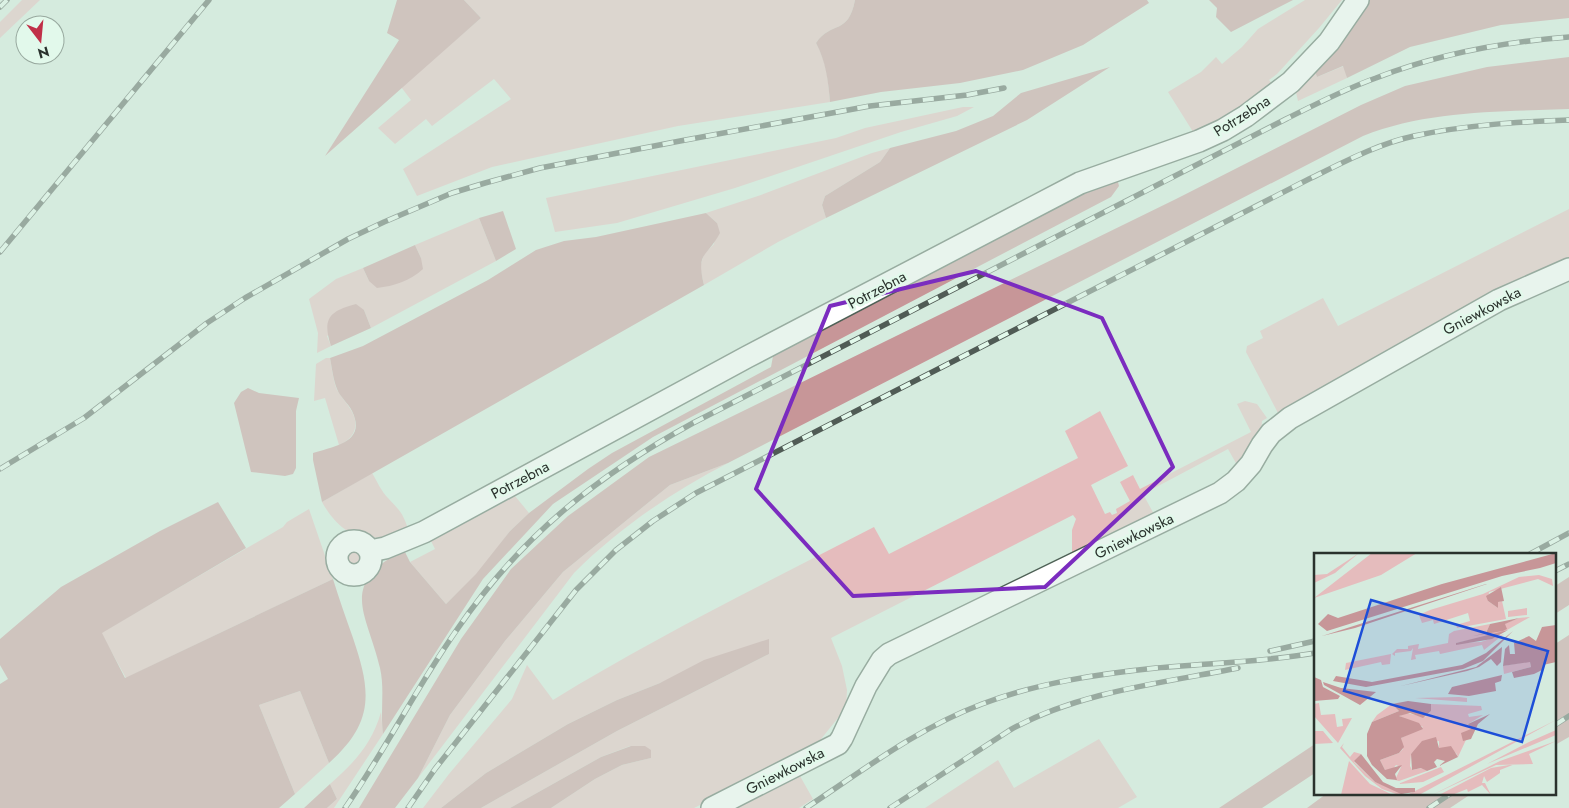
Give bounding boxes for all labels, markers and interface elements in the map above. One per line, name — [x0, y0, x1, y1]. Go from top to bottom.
north arrow — [15, 15, 65, 65]
text: N — [35, 41, 52, 64]
street label: Potrzebna — [1209, 90, 1275, 142]
street label: Potrzebna — [844, 265, 910, 315]
street label: Gniewkowska — [1439, 281, 1525, 341]
street label: Potrzebna — [487, 455, 553, 505]
street label: Gniewkowska — [1091, 507, 1177, 565]
inset map — [1314, 553, 1556, 796]
street label: Gniewkowska — [742, 742, 828, 800]

